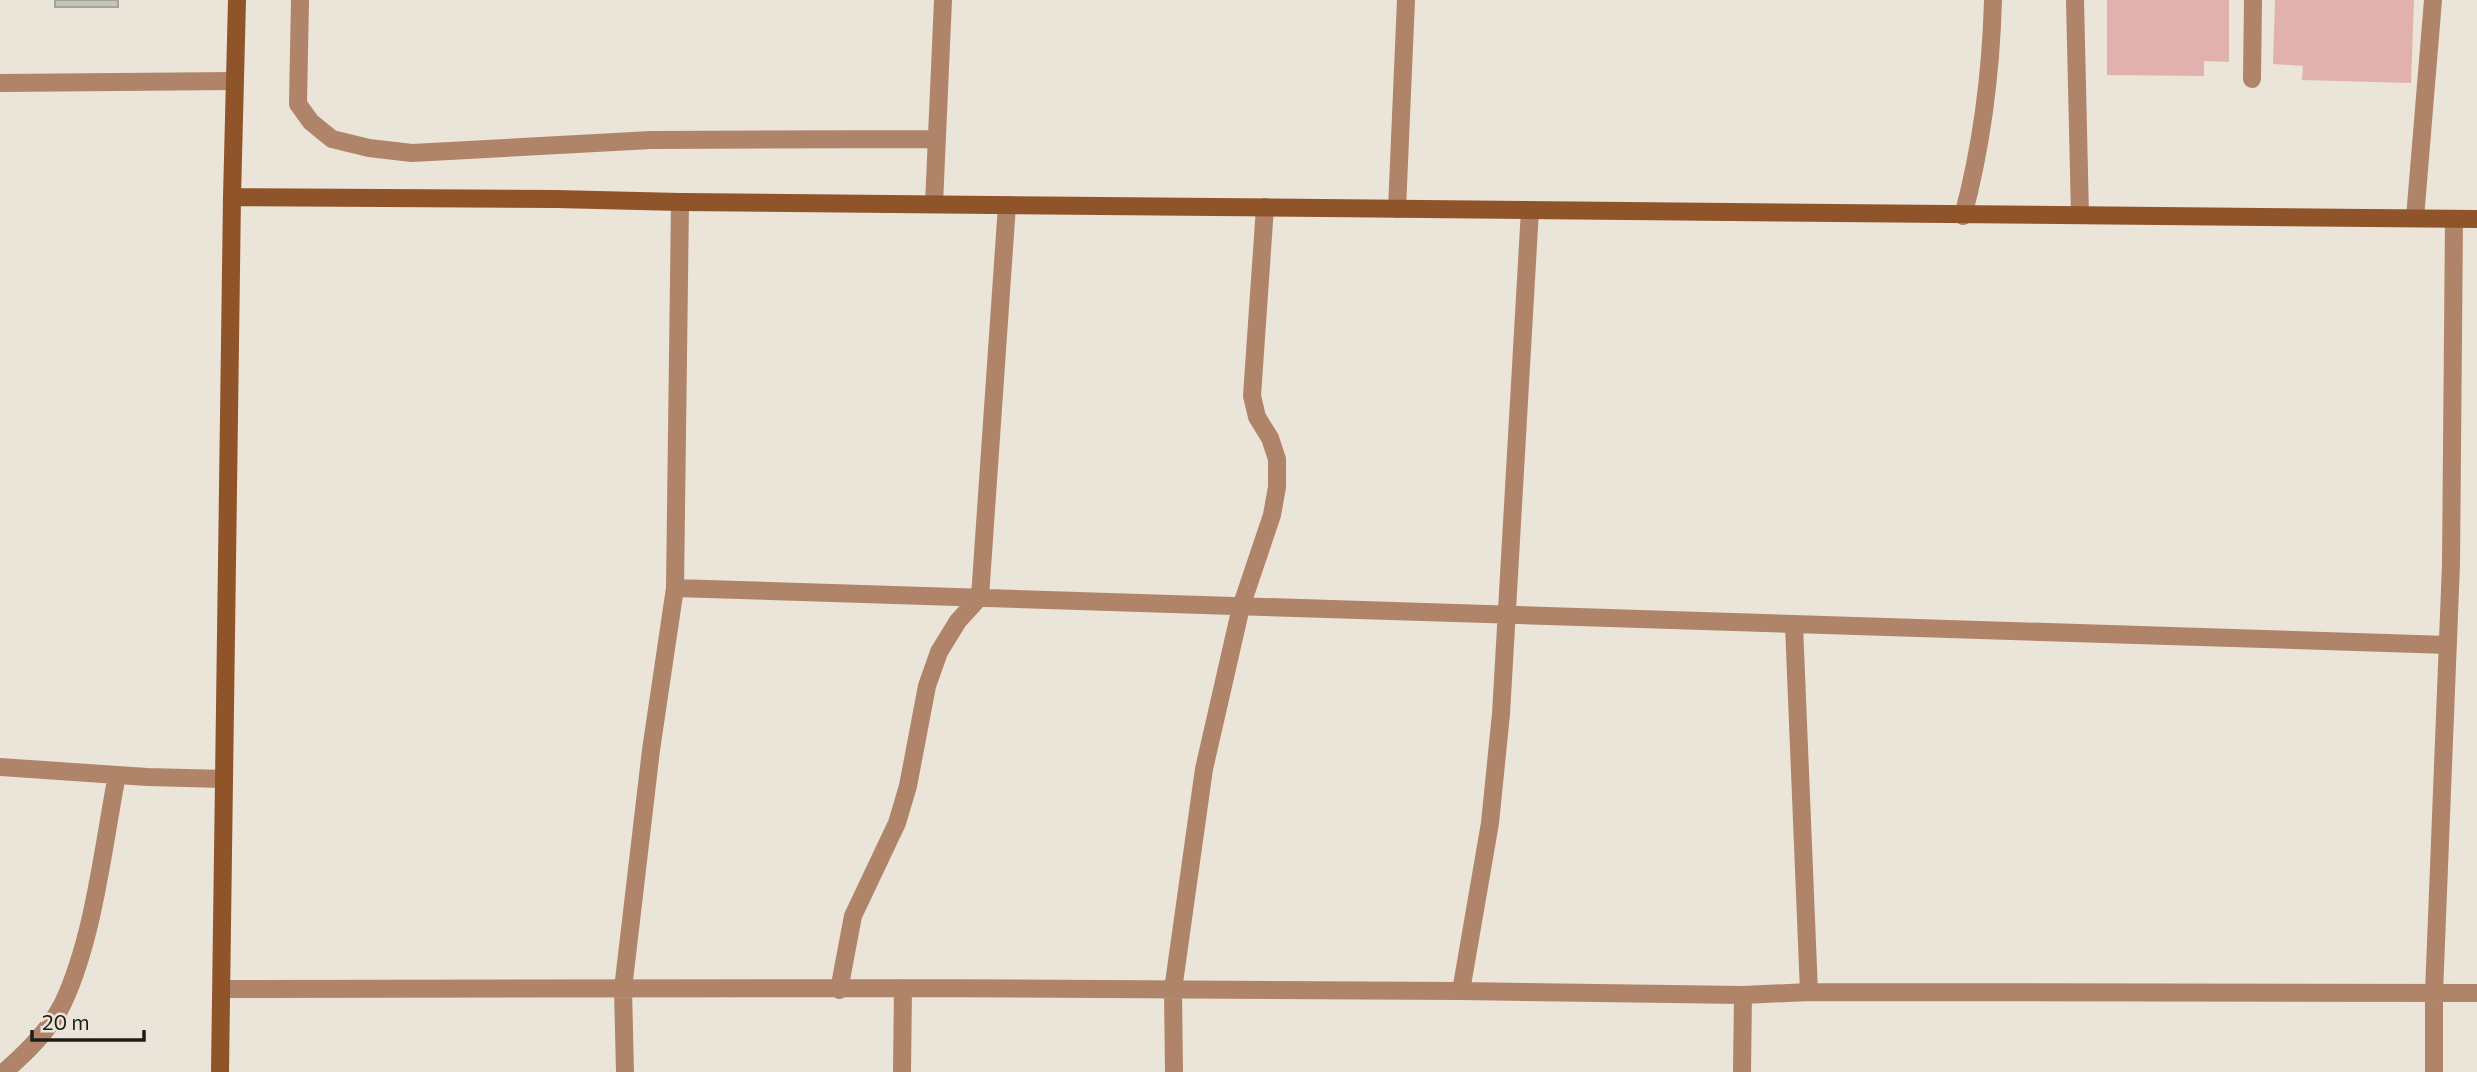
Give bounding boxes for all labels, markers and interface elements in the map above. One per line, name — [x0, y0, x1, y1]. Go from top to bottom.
scale bar — [32, 998, 144, 1042]
text: 20 m — [42, 1009, 90, 1034]

